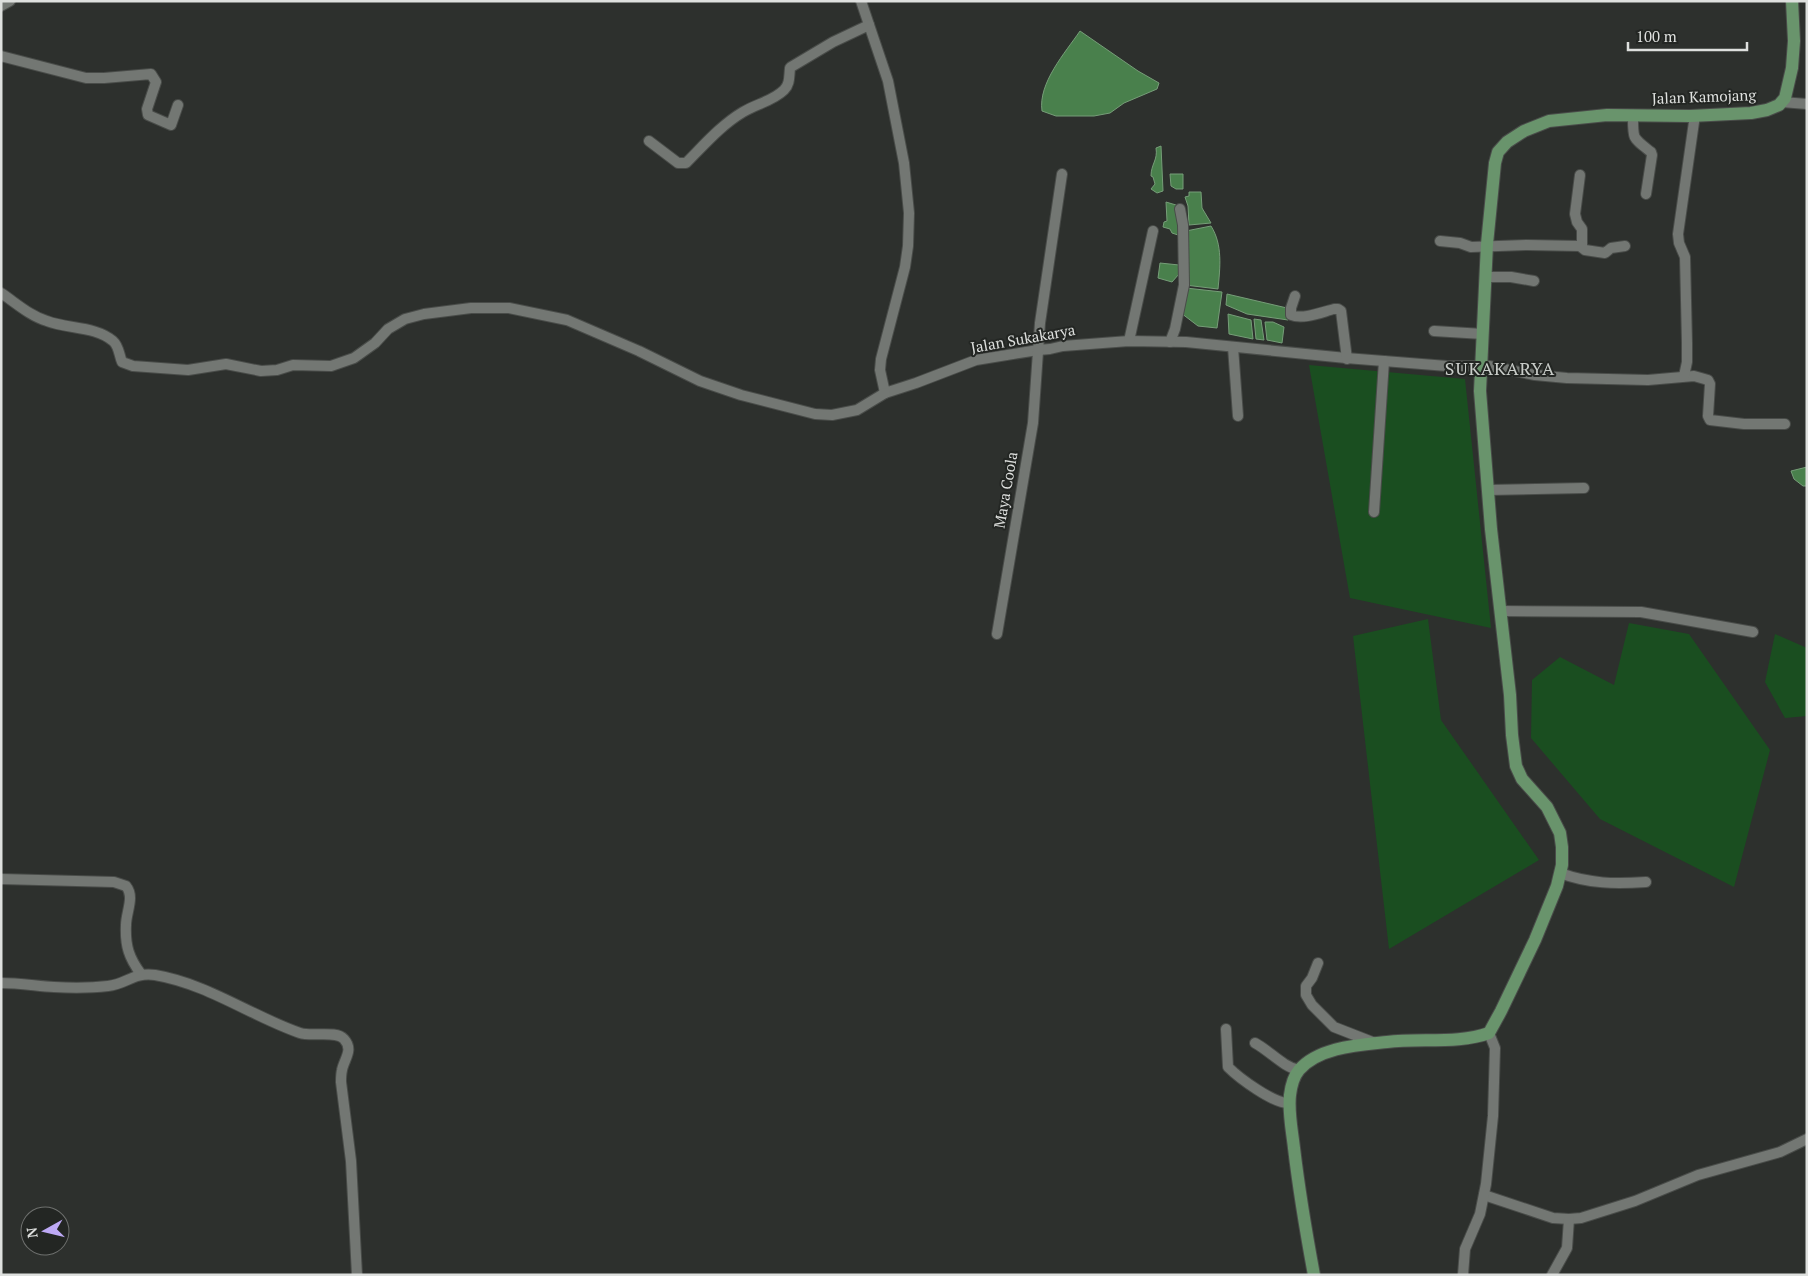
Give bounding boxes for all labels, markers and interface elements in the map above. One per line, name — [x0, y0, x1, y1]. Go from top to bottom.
scale bar — [1628, 20, 1747, 52]
text: 100 m — [1636, 26, 1677, 46]
street label: Jalan Kamojang — [1651, 84, 1758, 108]
street label: Jalan Sukakarya — [969, 319, 1077, 357]
district label: SUKAKARYA — [1445, 356, 1555, 380]
street label: Maya Coola — [988, 450, 1022, 530]
north arrow — [20, 1206, 70, 1256]
text: N — [21, 1226, 42, 1239]

